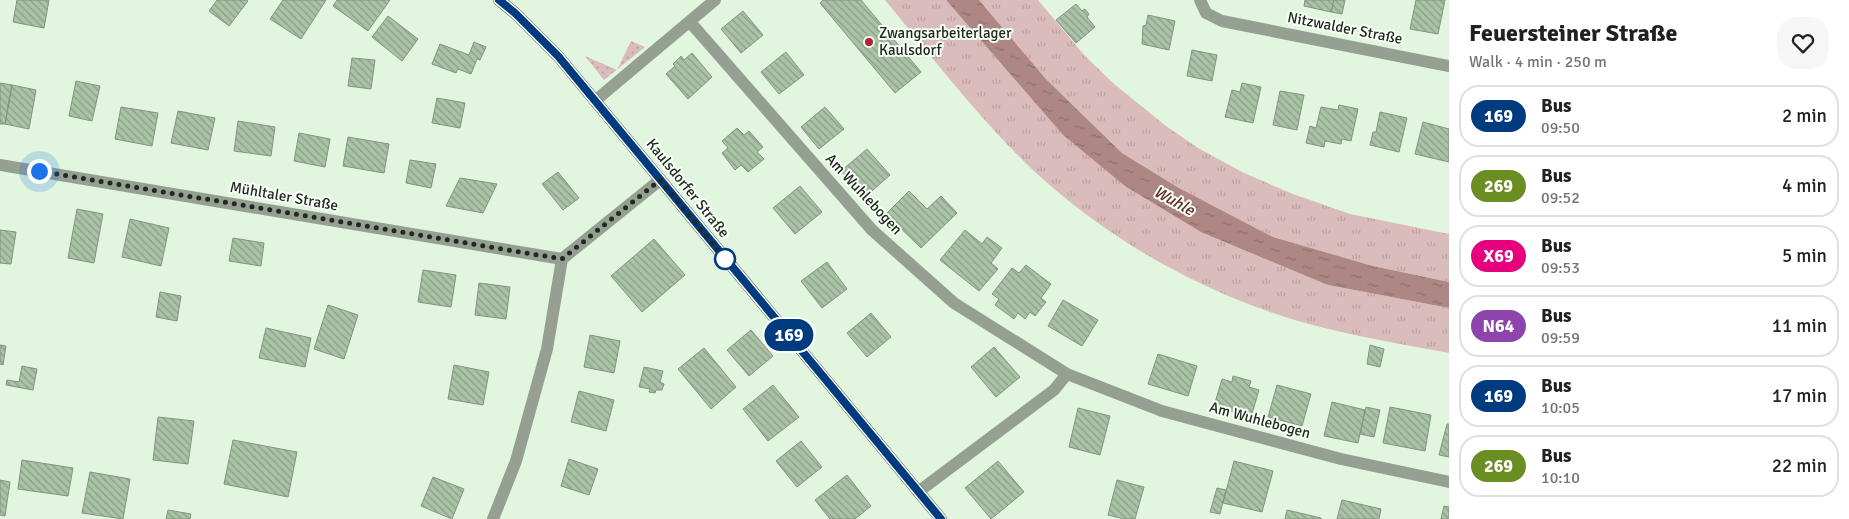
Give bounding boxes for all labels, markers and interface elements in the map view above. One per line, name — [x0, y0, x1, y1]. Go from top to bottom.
street label: Nitzwalder Straße — [1286, 8, 1404, 48]
button: heart — [1777, 17, 1829, 69]
text: Feuersteiner Straße — [1469, 18, 1678, 48]
place label: Zwangsarbeiterlager Kaulsdorf — [879, 24, 1012, 59]
marker: Zwangsarbeiterlager Kaulsdorf — [863, 36, 875, 48]
text: Walk · 4 min · 250 m — [1469, 52, 1607, 72]
text: Bus — [1541, 94, 1572, 118]
text: 2 min — [1782, 104, 1827, 128]
text: 169 — [1484, 105, 1513, 127]
text: 09:50 — [1541, 118, 1580, 138]
street label: Kaulsdorfer Straße — [643, 135, 733, 241]
street label: Am Wuhlebogen — [822, 150, 906, 238]
your location — [27, 159, 52, 184]
text: Bus — [1541, 164, 1572, 188]
text: 4 min — [1782, 174, 1827, 198]
text: 269 — [1484, 175, 1513, 197]
street label: Mühltaler Straße — [228, 178, 340, 214]
water label: Wuhle — [1150, 182, 1199, 221]
text: 09:52 — [1541, 188, 1580, 208]
text: Bus — [1541, 234, 1572, 258]
text: 5 min — [1782, 244, 1827, 268]
text: X69 — [1483, 245, 1514, 267]
unlabelled marker — [714, 248, 736, 270]
text: 09:53 — [1541, 258, 1580, 278]
text: Bus — [1541, 304, 1572, 328]
text: 11 min — [1772, 314, 1827, 338]
text: N64 — [1483, 315, 1514, 337]
line badge: 169 — [760, 319, 818, 351]
text: 169 — [774, 324, 804, 346]
text: 09:59 — [1541, 328, 1580, 348]
text: Bus — [1541, 374, 1572, 398]
text: 17 min — [1772, 384, 1827, 408]
text: 169 — [1484, 385, 1513, 407]
street label: Am Wuhlebogen — [1207, 398, 1313, 442]
text: 10:05 — [1541, 398, 1580, 418]
text: Bus — [1541, 444, 1572, 468]
text: 22 min — [1772, 454, 1827, 478]
text: 269 — [1484, 455, 1513, 477]
text: 10:10 — [1541, 468, 1580, 488]

